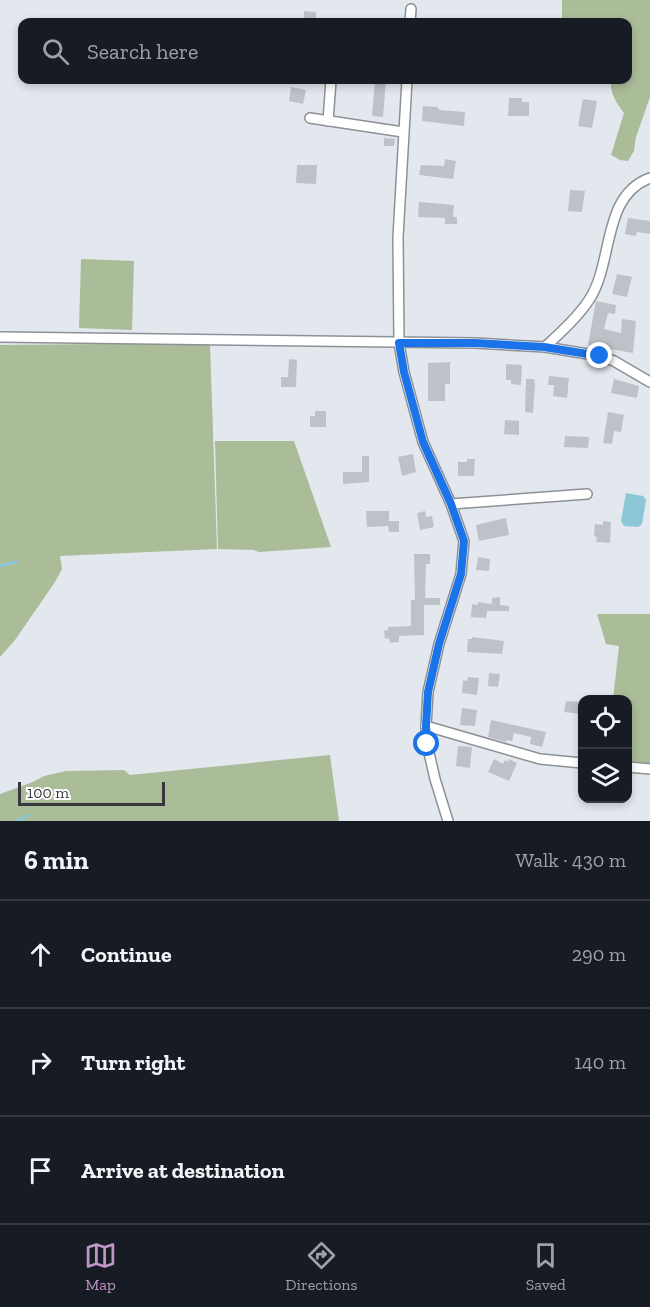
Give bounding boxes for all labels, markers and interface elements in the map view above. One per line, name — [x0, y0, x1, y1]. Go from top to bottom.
search box — [18, 18, 632, 84]
icon: search — [39, 35, 72, 68]
text: Search here — [87, 38, 198, 65]
route end — [586, 342, 612, 368]
map controls — [578, 695, 632, 803]
button: locate — [578, 695, 632, 749]
route start — [413, 730, 439, 756]
button: layers — [578, 749, 632, 803]
scale bar — [18, 779, 165, 806]
text: 100 m — [27, 783, 69, 802]
text: 6 min — [24, 844, 89, 876]
text: Walk · 430 m — [515, 848, 626, 872]
icon: ahead — [24, 938, 57, 971]
text: Continue — [81, 941, 172, 968]
text: 290 m — [572, 942, 626, 966]
icon: right — [24, 1046, 57, 1079]
text: Turn right — [81, 1049, 185, 1076]
text: 140 m — [574, 1050, 626, 1074]
icon: arrive — [24, 1154, 57, 1187]
text: Arrive at destination — [81, 1157, 284, 1184]
tab: Map — [84, 1239, 117, 1294]
tab: Directions — [285, 1239, 358, 1294]
tab: Saved — [526, 1239, 566, 1294]

